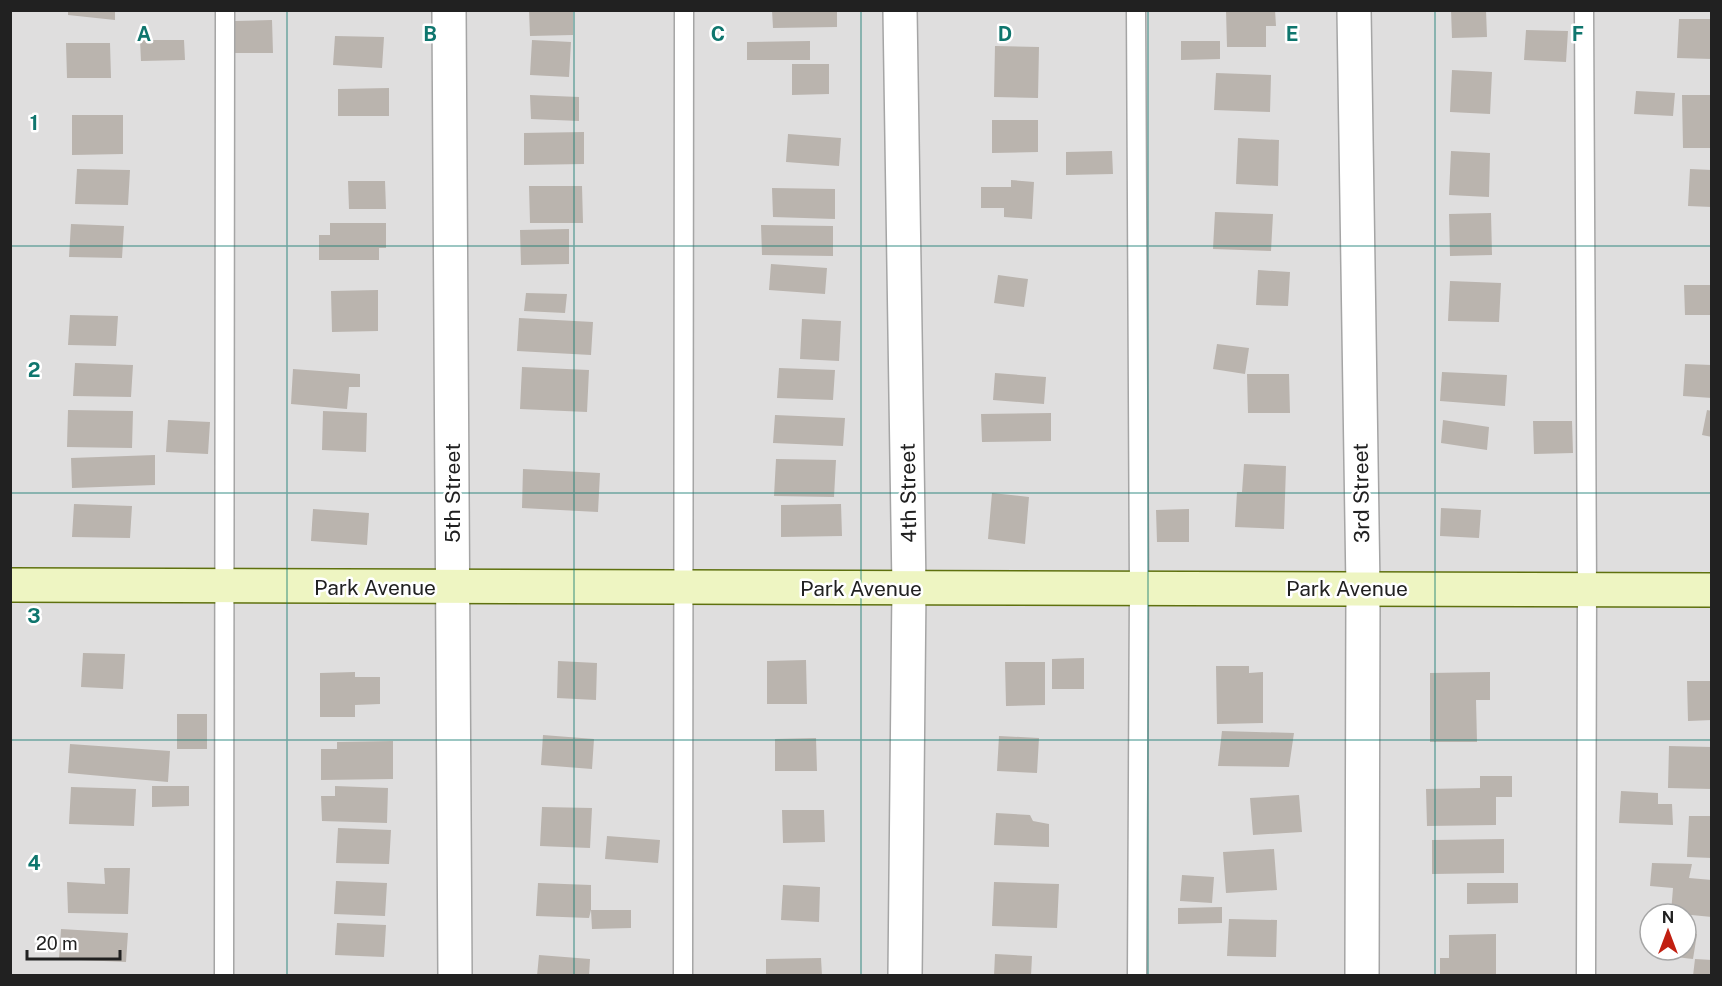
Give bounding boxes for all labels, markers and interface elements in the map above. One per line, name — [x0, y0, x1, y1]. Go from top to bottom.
text: A — [137, 22, 151, 46]
text: B — [423, 22, 437, 46]
text: C — [711, 22, 725, 46]
text: D — [998, 22, 1012, 46]
text: E — [1286, 22, 1298, 46]
text: F — [1572, 22, 1584, 46]
text: 1 — [30, 111, 38, 135]
text: 2 — [28, 358, 40, 382]
street label: 5th Street — [440, 443, 465, 543]
street label: 4th Street — [895, 443, 921, 543]
street label: 3rd Street — [1348, 443, 1374, 543]
street label: Park Avenue — [314, 575, 436, 600]
street label: Park Avenue — [800, 576, 922, 601]
street label: Park Avenue — [1286, 576, 1408, 601]
text: 3 — [27, 604, 41, 628]
text: 4 — [27, 851, 41, 875]
north arrow — [1638, 902, 1698, 962]
text: N — [1662, 908, 1674, 927]
scale bar — [27, 923, 120, 961]
text: 20 m — [36, 933, 78, 954]

